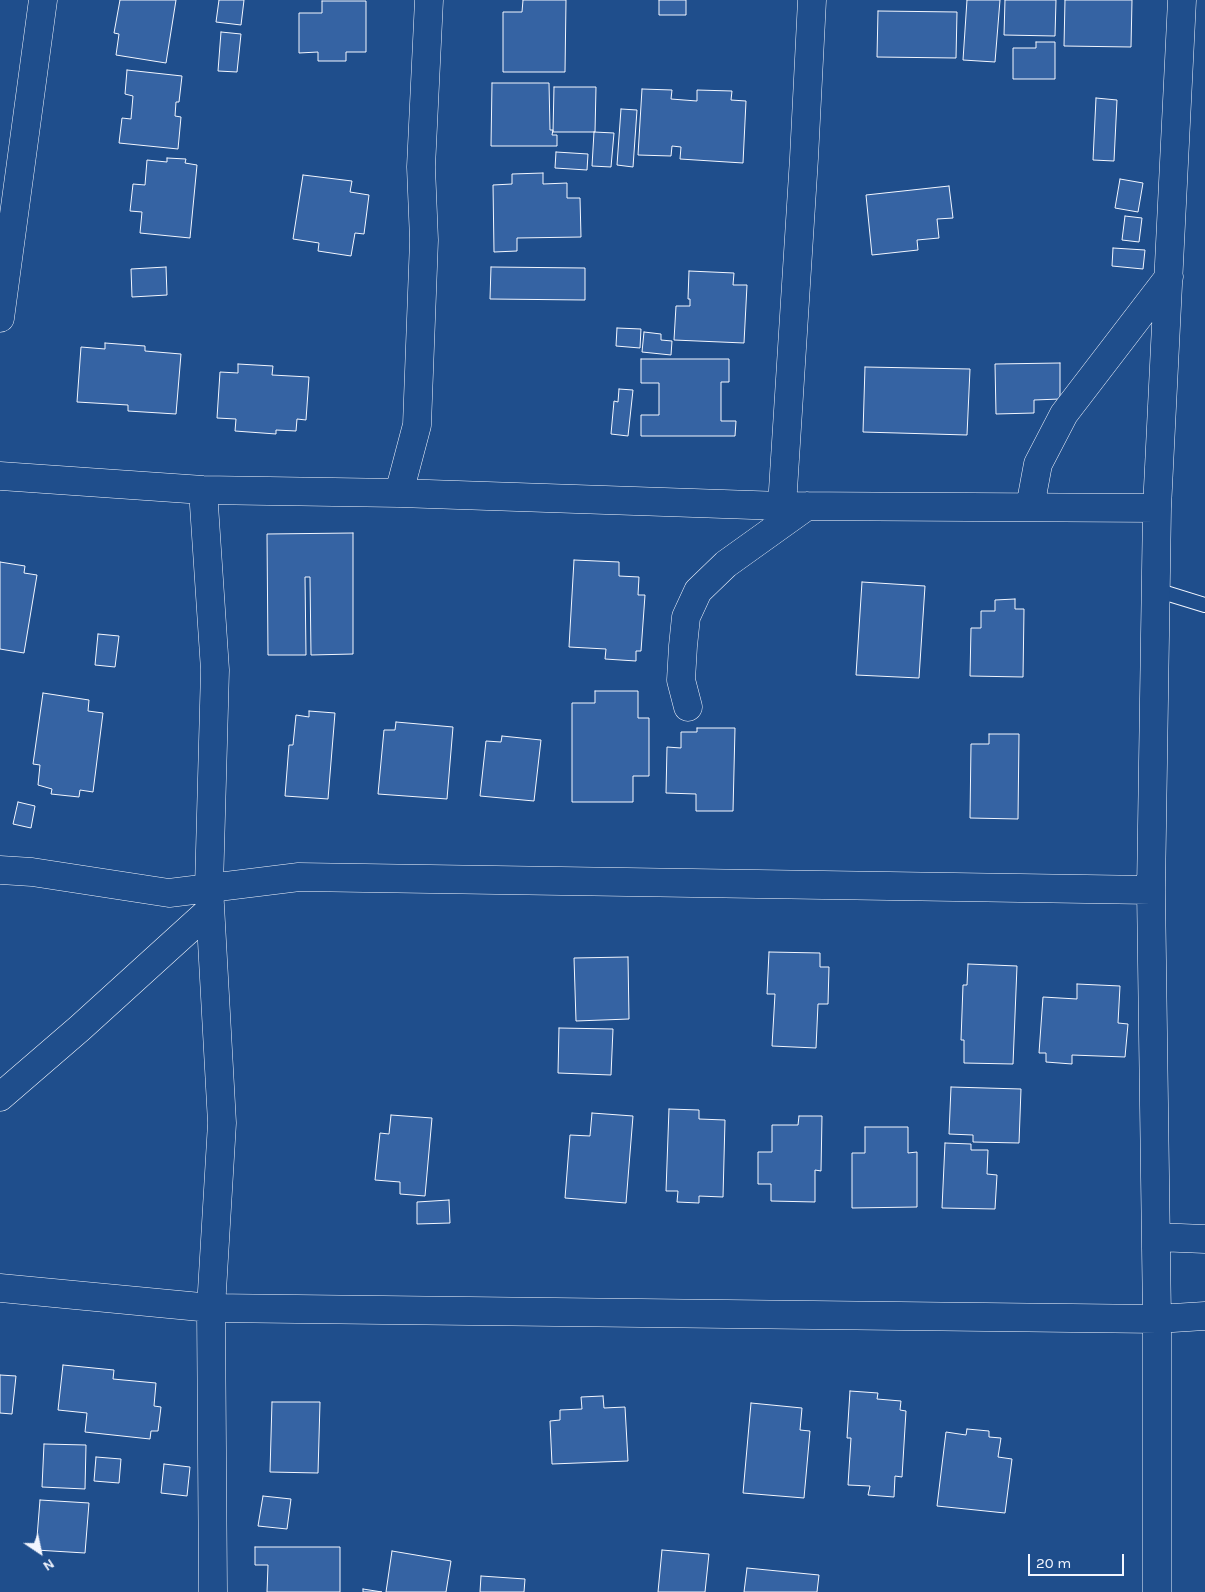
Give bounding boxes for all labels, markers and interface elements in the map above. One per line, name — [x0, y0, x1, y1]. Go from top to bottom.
north arrow — [15, 1527, 65, 1577]
scale bar — [1030, 1544, 1126, 1576]
text: 20 m — [1036, 1554, 1071, 1572]
text: N — [40, 1555, 58, 1575]

